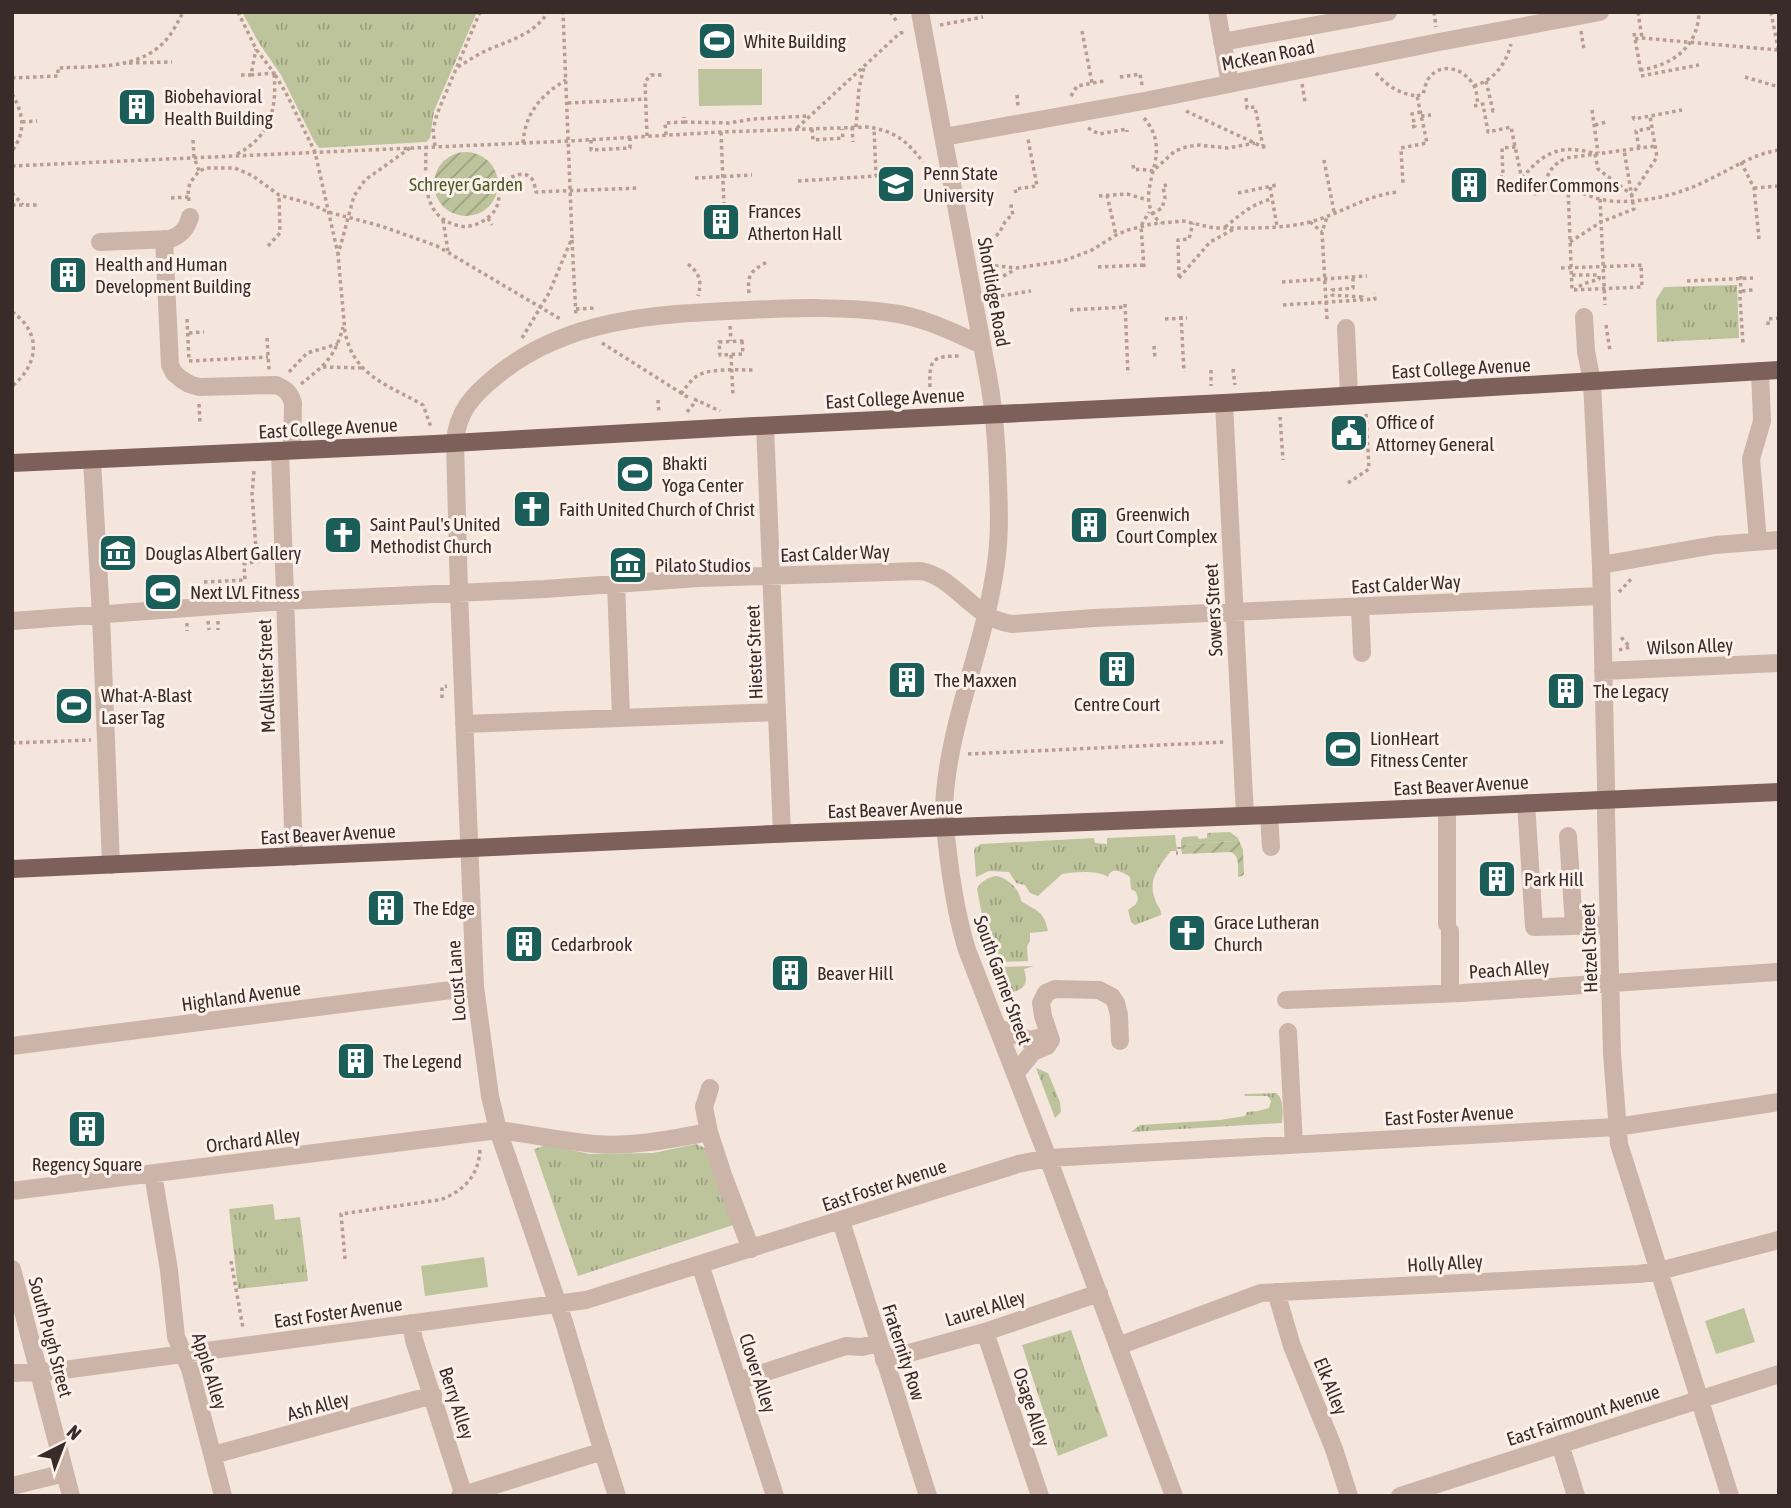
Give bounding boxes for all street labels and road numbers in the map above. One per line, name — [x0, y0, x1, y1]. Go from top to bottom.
street label: McKean Road — [1220, 35, 1316, 75]
street label: Shortlidge Road — [974, 236, 1014, 348]
street label: East College Avenue — [1391, 353, 1531, 383]
street label: East College Avenue — [825, 383, 965, 413]
street label: East College Avenue — [258, 413, 398, 443]
street label: East Calder Way — [780, 540, 890, 566]
street label: Sowers Street — [1200, 563, 1226, 657]
street label: East Calder Way — [1351, 570, 1461, 598]
street label: Hiester Street — [741, 604, 767, 700]
street label: McAllister Street — [253, 619, 279, 733]
street label: Wilson Alley — [1647, 633, 1734, 658]
street label: East Beaver Avenue — [1393, 770, 1529, 800]
street label: East Beaver Avenue — [827, 796, 963, 822]
street label: East Beaver Avenue — [260, 819, 396, 849]
street label: Hetzel Street — [1576, 903, 1602, 993]
street label: South Garner Street — [969, 913, 1037, 1047]
street label: Locust Lane — [442, 940, 470, 1022]
street label: Peach Alley — [1468, 955, 1550, 983]
street label: Highland Avenue — [180, 977, 302, 1015]
street label: East Foster Avenue — [1384, 1101, 1514, 1129]
street label: Orchard Alley — [205, 1123, 301, 1157]
street label: East Foster Avenue — [819, 1155, 949, 1215]
street label: Holly Alley — [1407, 1250, 1484, 1276]
street label: South Pugh Street — [24, 1274, 78, 1400]
street label: Laurel Alley — [942, 1285, 1028, 1331]
street label: East Foster Avenue — [272, 1292, 404, 1332]
street label: Fraternity Row — [878, 1301, 930, 1404]
street label: Apple Alley — [188, 1330, 232, 1412]
street label: Clover Alley — [735, 1331, 781, 1416]
street label: Elk Alley — [1310, 1354, 1352, 1418]
street label: Berry Alley — [435, 1364, 479, 1442]
street label: Osage Alley — [1009, 1365, 1055, 1449]
street label: East Fairmount Avenue — [1504, 1380, 1662, 1450]
street label: Ash Alley — [285, 1387, 352, 1425]

